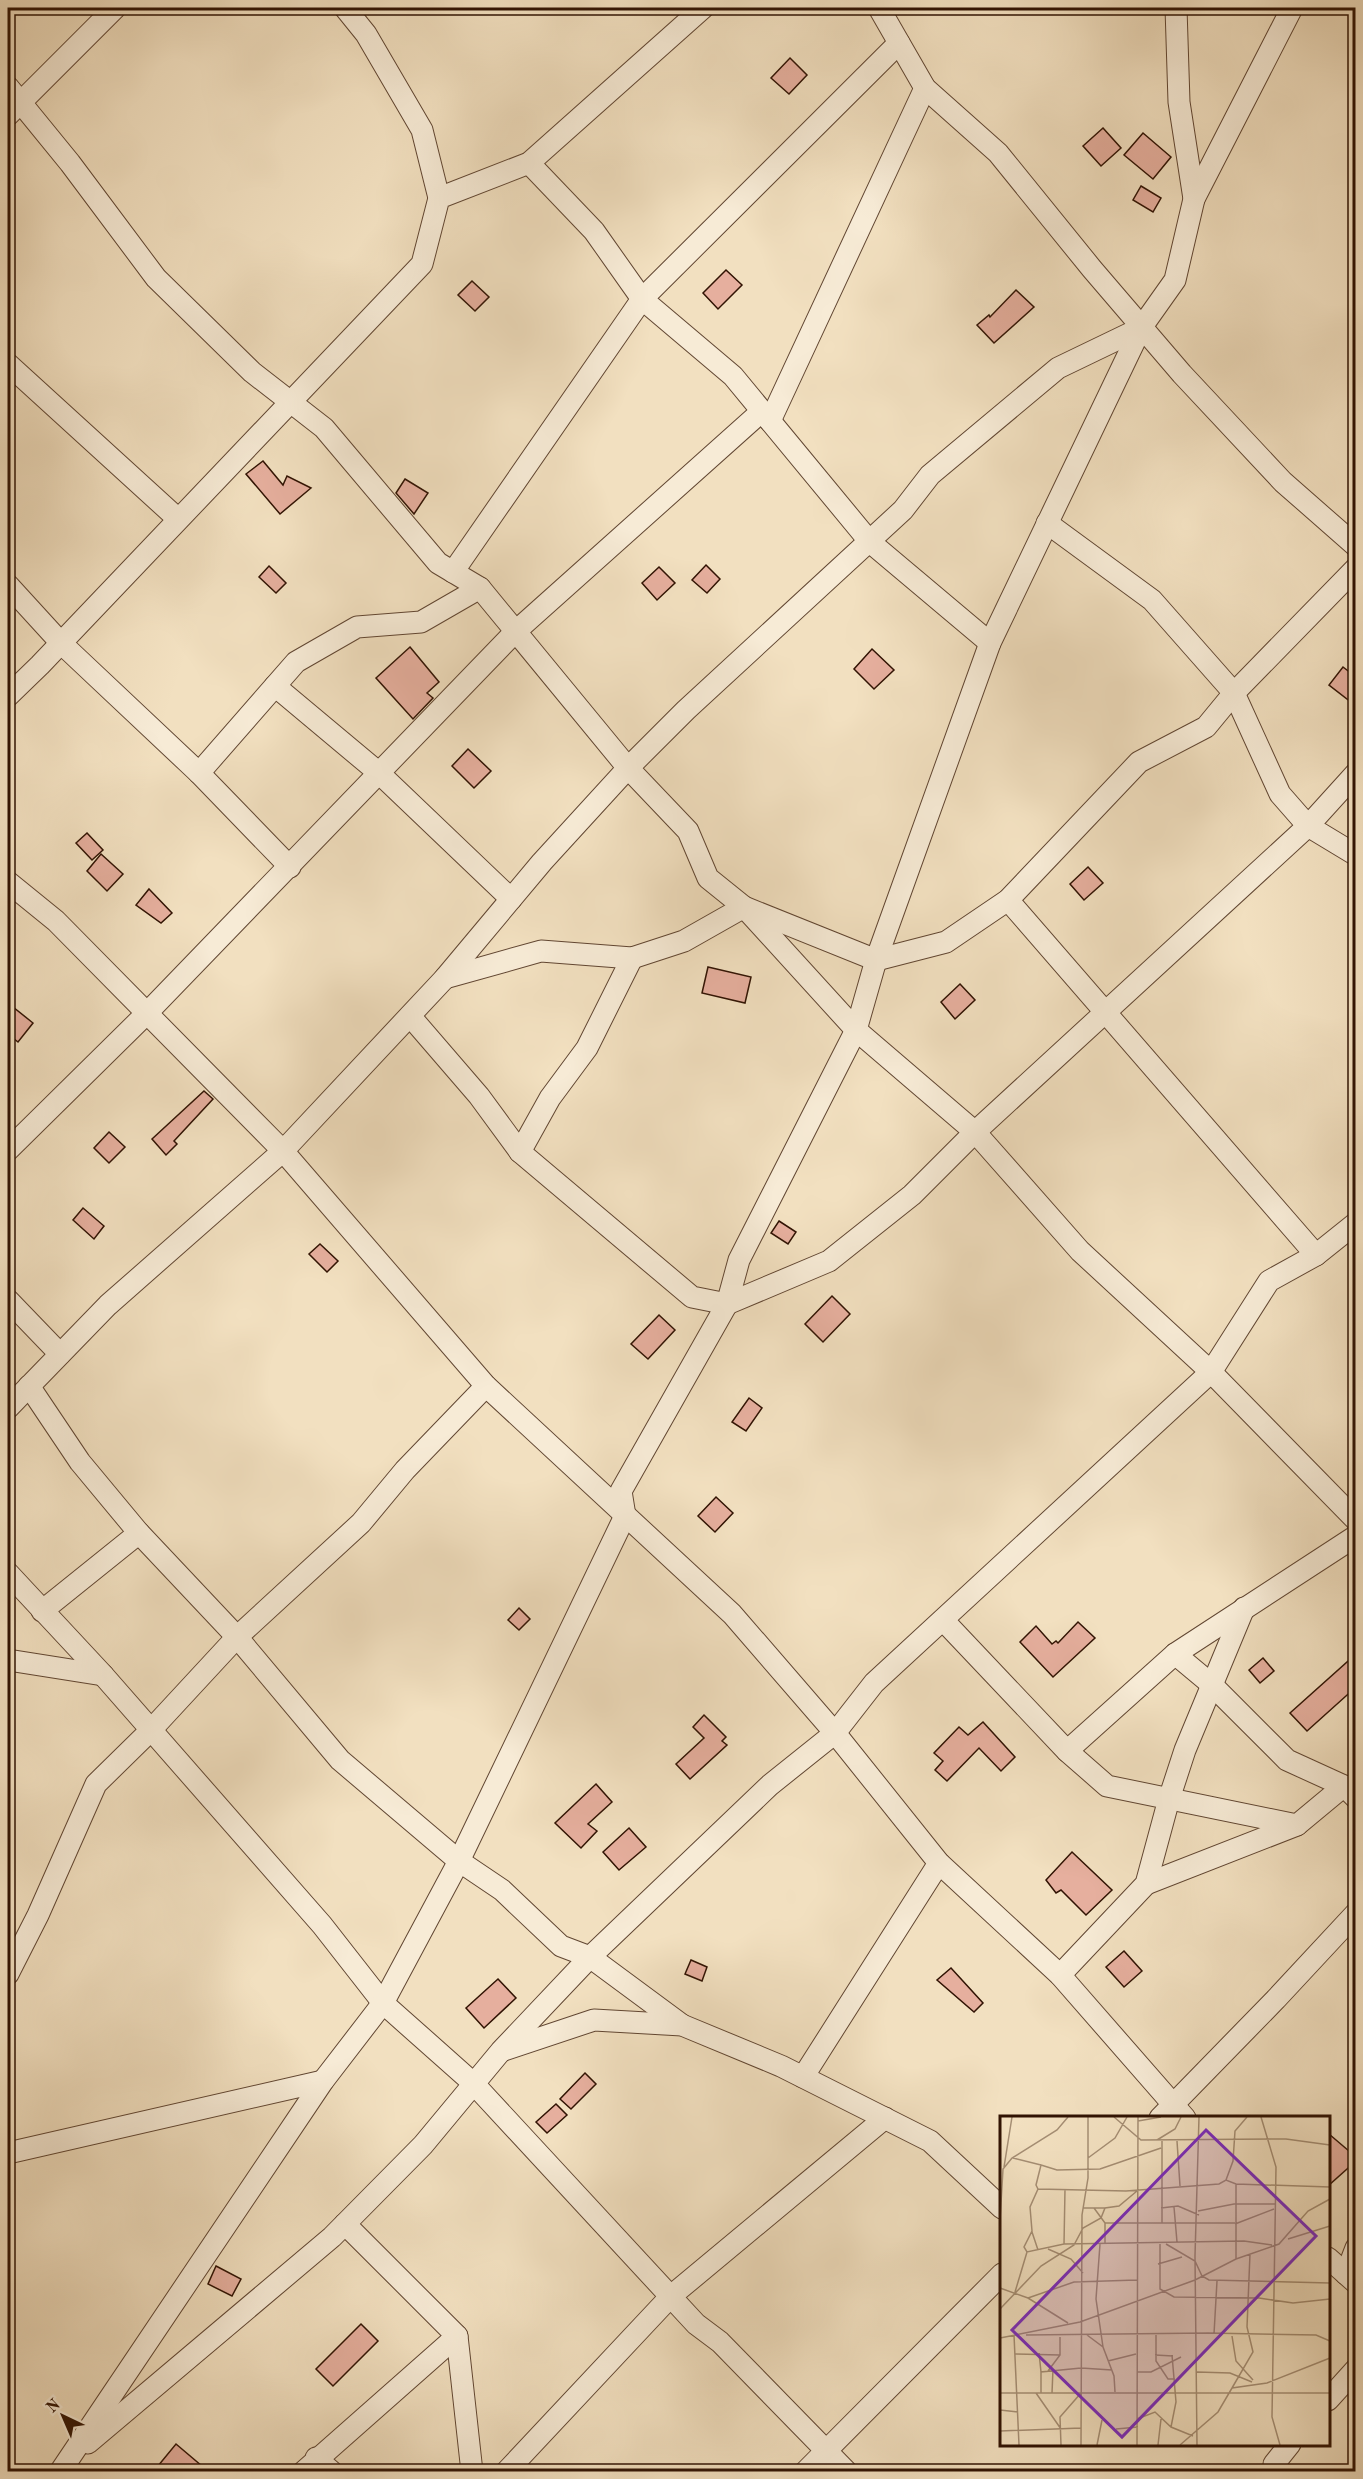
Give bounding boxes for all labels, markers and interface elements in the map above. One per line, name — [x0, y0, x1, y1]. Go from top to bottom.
inset map — [1000, 2116, 1330, 2446]
north arrow — [33, 2386, 93, 2446]
text: N — [44, 2396, 64, 2417]

